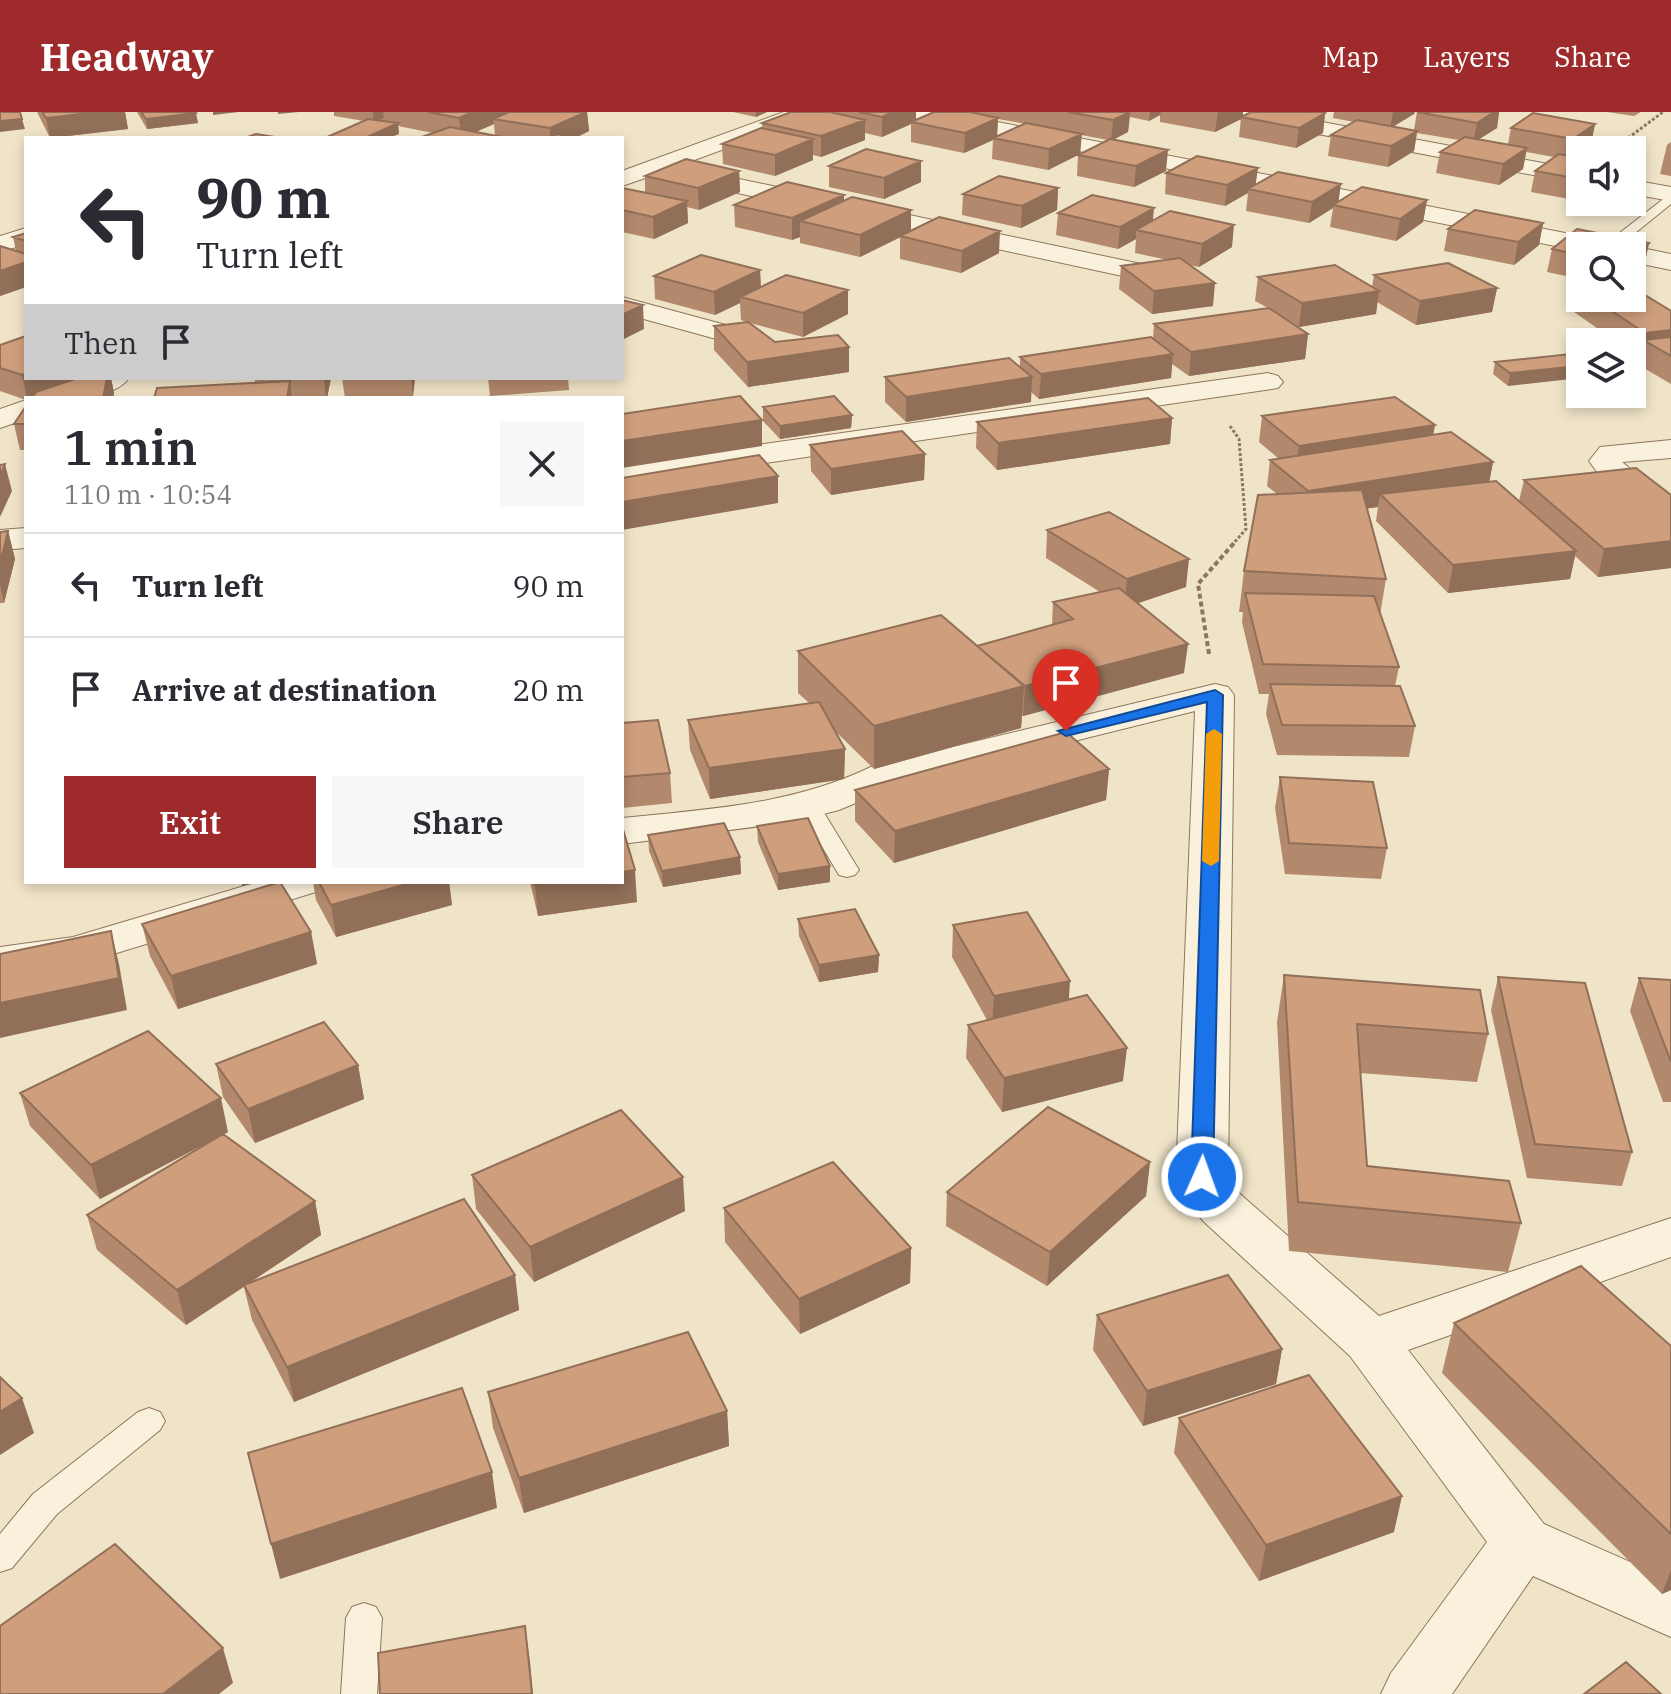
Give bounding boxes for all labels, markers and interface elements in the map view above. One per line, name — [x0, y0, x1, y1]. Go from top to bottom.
text: Headway — [40, 32, 214, 81]
text: Map — [1322, 38, 1379, 75]
text: Layers — [1423, 38, 1510, 75]
text: Share — [1554, 38, 1631, 75]
map controls — [1566, 136, 1646, 408]
button: sound — [1566, 136, 1646, 216]
text: 90 m — [196, 161, 331, 233]
icon: left — [64, 168, 168, 272]
text: Turn left — [196, 231, 343, 278]
button: search — [1566, 232, 1646, 312]
icon: arrive — [154, 320, 198, 364]
text: Then — [64, 323, 138, 362]
button: layers — [1566, 328, 1646, 408]
text: 1 min — [64, 416, 197, 478]
button: close — [500, 422, 584, 506]
text: 110 m · 10:54 — [64, 477, 232, 511]
icon: left — [64, 563, 108, 607]
text: Turn left — [132, 566, 264, 605]
text: 90 m — [512, 566, 584, 605]
pin — [1032, 649, 1100, 731]
icon: arrive — [1044, 661, 1088, 705]
icon: arrive — [64, 667, 108, 711]
text: Arrive at destination — [132, 670, 437, 709]
text: 20 m — [512, 670, 584, 709]
button: Exit — [64, 776, 316, 868]
button: Share — [332, 776, 584, 868]
position arrow — [1160, 1135, 1244, 1219]

